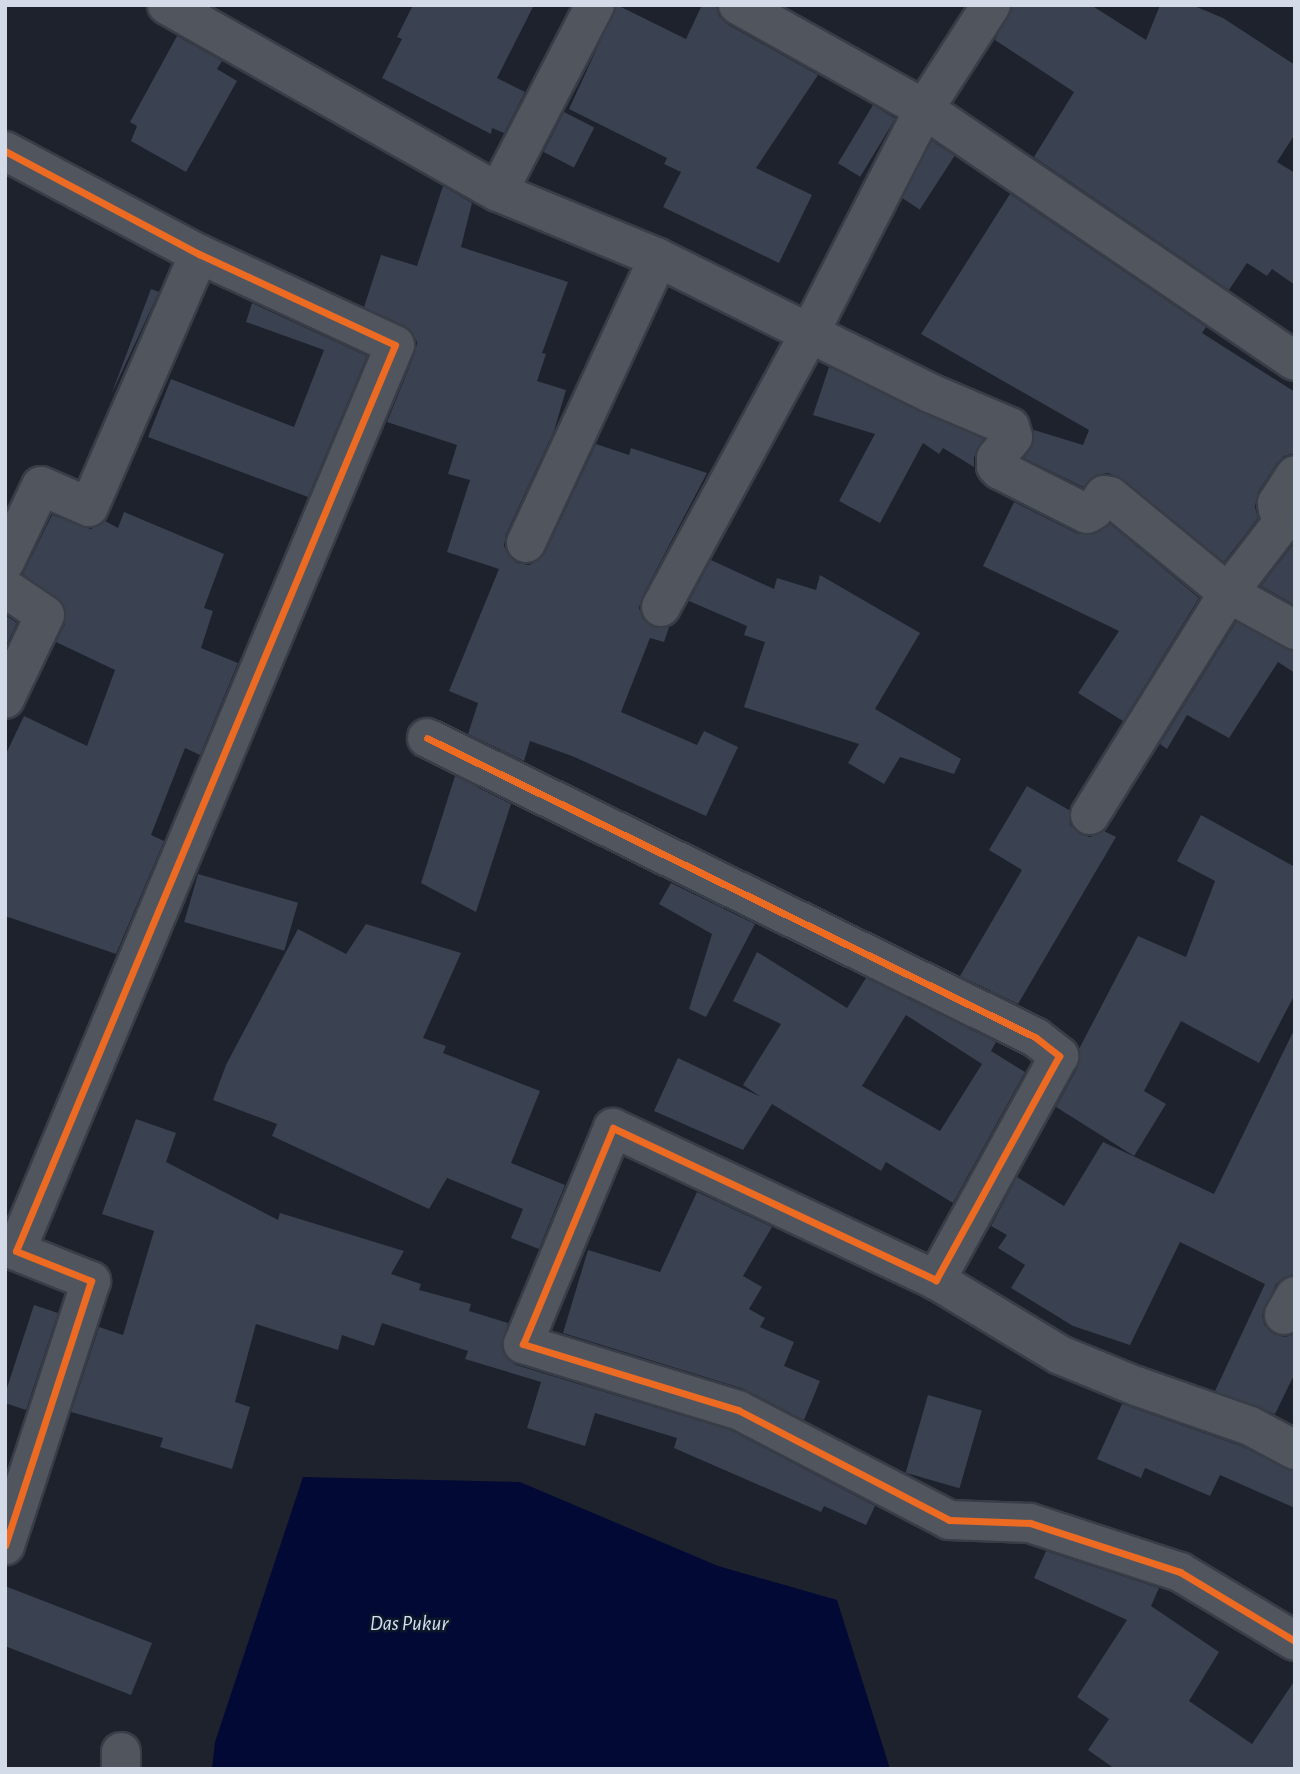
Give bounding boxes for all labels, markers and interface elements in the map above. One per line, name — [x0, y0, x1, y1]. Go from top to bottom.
water label: Das Pukur — [370, 1611, 448, 1637]

